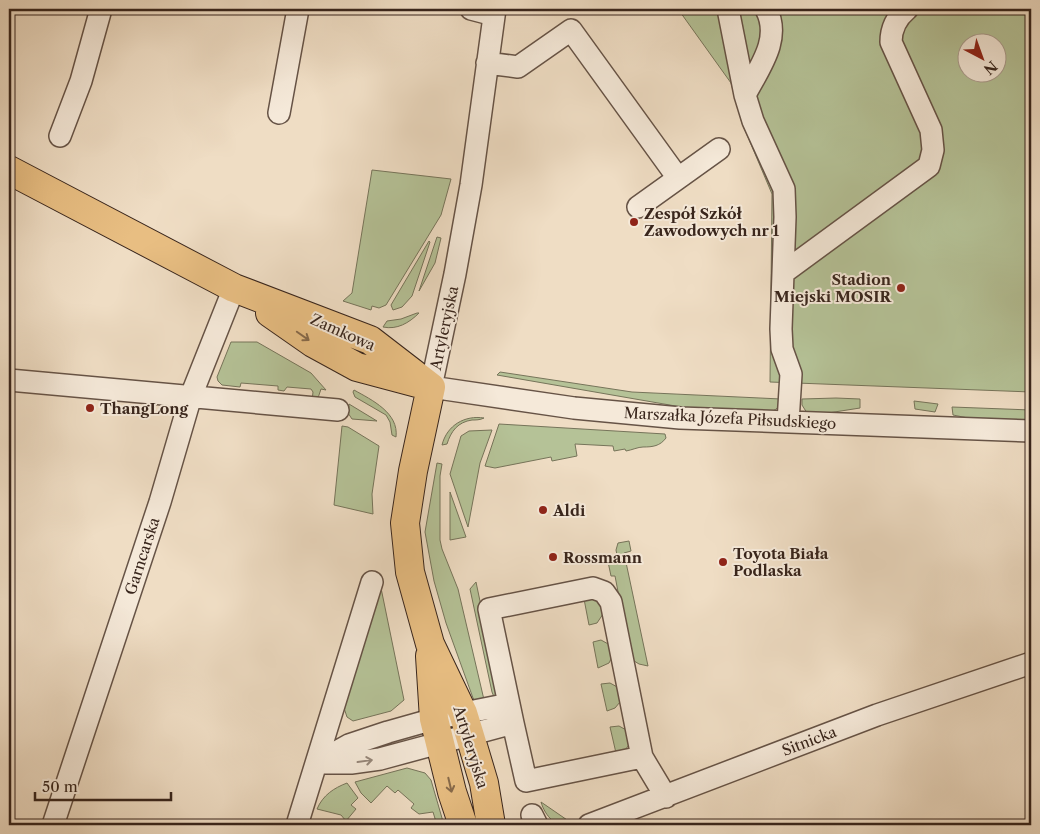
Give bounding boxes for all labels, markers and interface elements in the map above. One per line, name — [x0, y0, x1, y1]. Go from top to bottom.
north arrow — [958, 32, 1008, 82]
text: N — [980, 57, 1001, 79]
place label: Zespół Szkół Zawodowych nr 1 — [644, 204, 780, 240]
marker: Zespół Szkół Zawodowych nr 1 — [628, 216, 640, 228]
place label: Stadion Miejski MOSIR — [774, 270, 892, 306]
marker: Stadion Miejski MOSIR — [895, 282, 907, 294]
street label: Artyleryjska — [426, 284, 462, 373]
street label: Zamkowa — [308, 309, 378, 355]
one-way arrow — [296, 331, 310, 341]
place label: ThangLong — [100, 399, 189, 418]
marker: ThangLong — [84, 402, 96, 414]
street label: Marszałka Józefa Piłsudskiego — [623, 403, 837, 433]
place label: Aldi — [552, 501, 586, 520]
marker: Aldi — [537, 504, 549, 516]
street label: Garncarska — [121, 515, 164, 597]
place label: Toyota Biała Podlaska — [733, 544, 829, 580]
place label: Rossmann — [563, 548, 643, 567]
marker: Rossmann — [547, 551, 559, 563]
marker: Toyota Biała Podlaska — [717, 556, 729, 568]
street label: Artyleryjska — [449, 702, 493, 791]
street label: Sitnicka — [779, 722, 839, 760]
one-way arrow — [357, 756, 373, 766]
scale bar — [35, 769, 171, 801]
one-way arrow — [446, 776, 455, 792]
text: 50 m — [42, 777, 78, 796]

